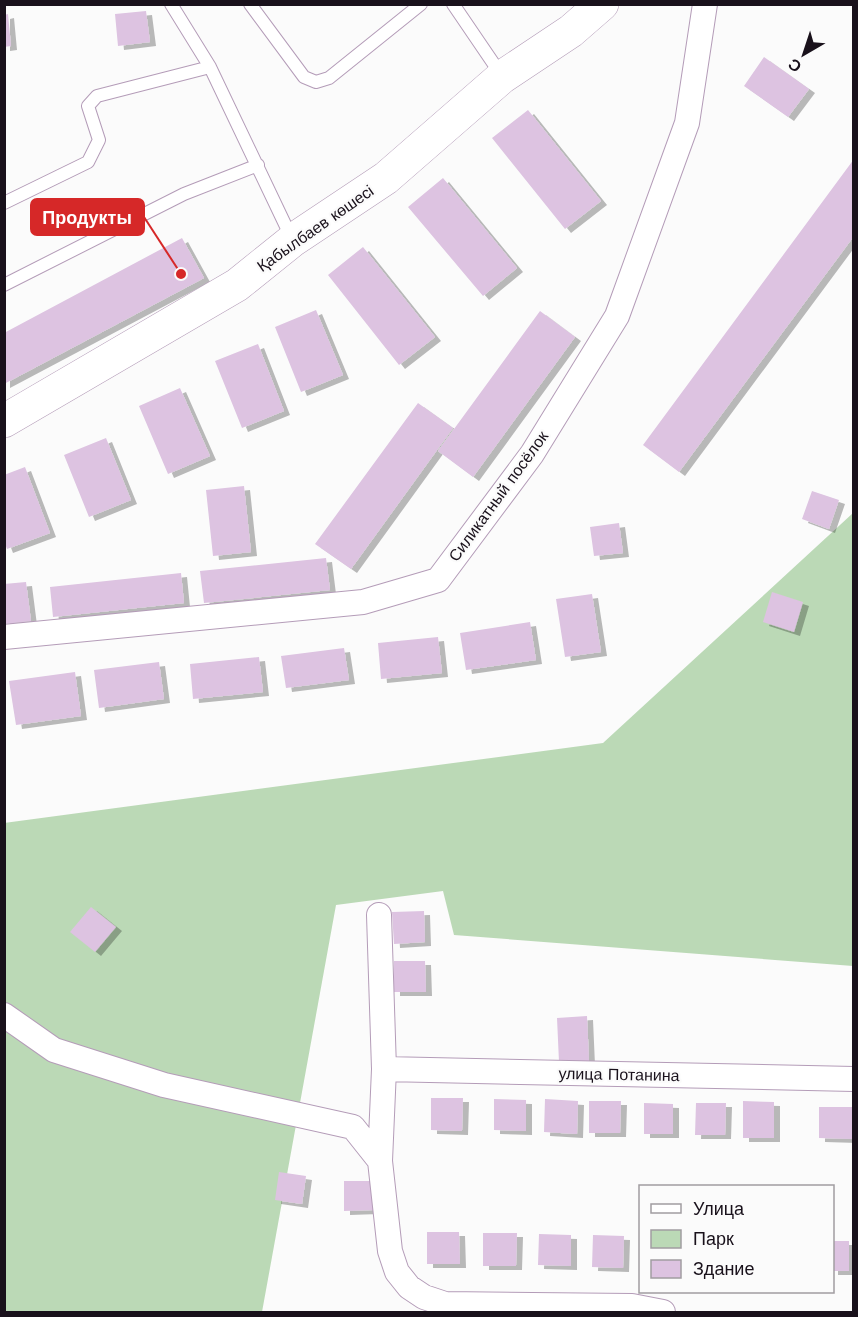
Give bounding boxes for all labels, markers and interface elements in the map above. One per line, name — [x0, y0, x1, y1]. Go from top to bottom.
north arrow — [774, 24, 834, 84]
text: С — [784, 54, 805, 76]
street label: Қабылбаев көшесі — [253, 181, 377, 276]
callout: Продукты — [31, 199, 144, 235]
text: Продукты — [42, 207, 132, 228]
street label: Силикатный посёлок — [445, 427, 553, 565]
street label: улица Потанина — [558, 1064, 680, 1085]
legend — [639, 1185, 834, 1293]
text: Улица — [693, 1198, 745, 1219]
text: Парк — [693, 1228, 734, 1249]
text: Здание — [693, 1258, 754, 1279]

